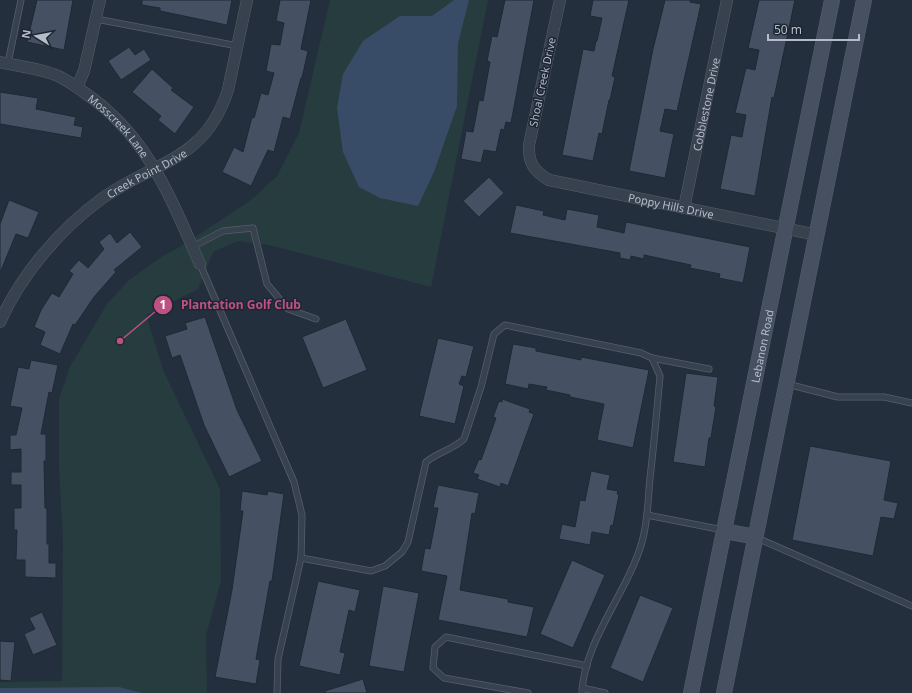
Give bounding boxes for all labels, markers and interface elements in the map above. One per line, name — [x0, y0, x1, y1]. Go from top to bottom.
north arrow — [16, 16, 56, 56]
scale bar — [768, 16, 859, 42]
text: 50 m — [774, 21, 802, 38]
text: N — [17, 28, 34, 40]
street label: Shoal Creek Drive — [525, 36, 559, 128]
street label: Cobblestone Drive — [688, 56, 722, 152]
street label: Mosscreek Lane — [85, 90, 153, 160]
street label: Creek Point Drive — [103, 145, 189, 201]
street label: Poppy Hills Drive — [627, 189, 715, 221]
callout: Plantation Golf Club — [153, 293, 309, 317]
text: 1 — [160, 296, 166, 313]
text: Plantation Golf Club — [181, 296, 301, 313]
street label: Lebanon Road — [747, 308, 776, 384]

